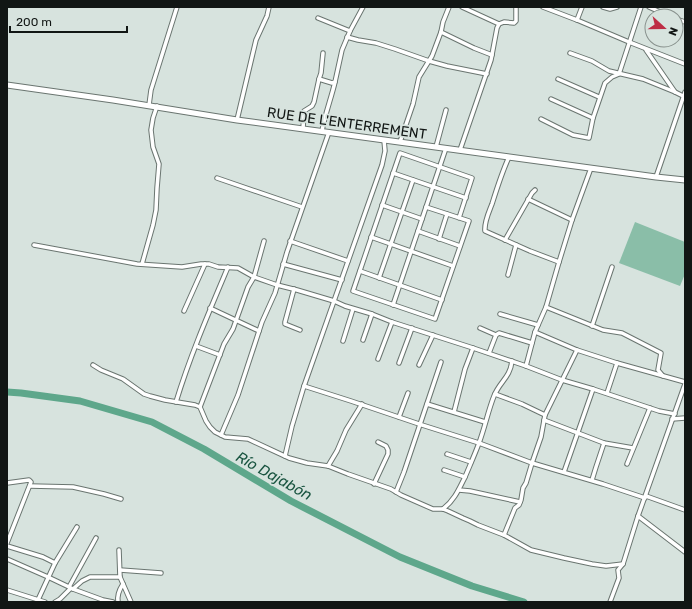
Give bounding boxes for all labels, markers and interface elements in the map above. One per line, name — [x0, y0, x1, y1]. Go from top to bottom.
scale bar — [10, 8, 127, 34]
north arrow — [644, 8, 684, 48]
text: 200 m — [16, 15, 52, 29]
text: N — [665, 25, 680, 38]
street label: RUE DE L'ENTERREMENT — [266, 104, 428, 143]
water label: Río Dajabón — [233, 448, 315, 504]

